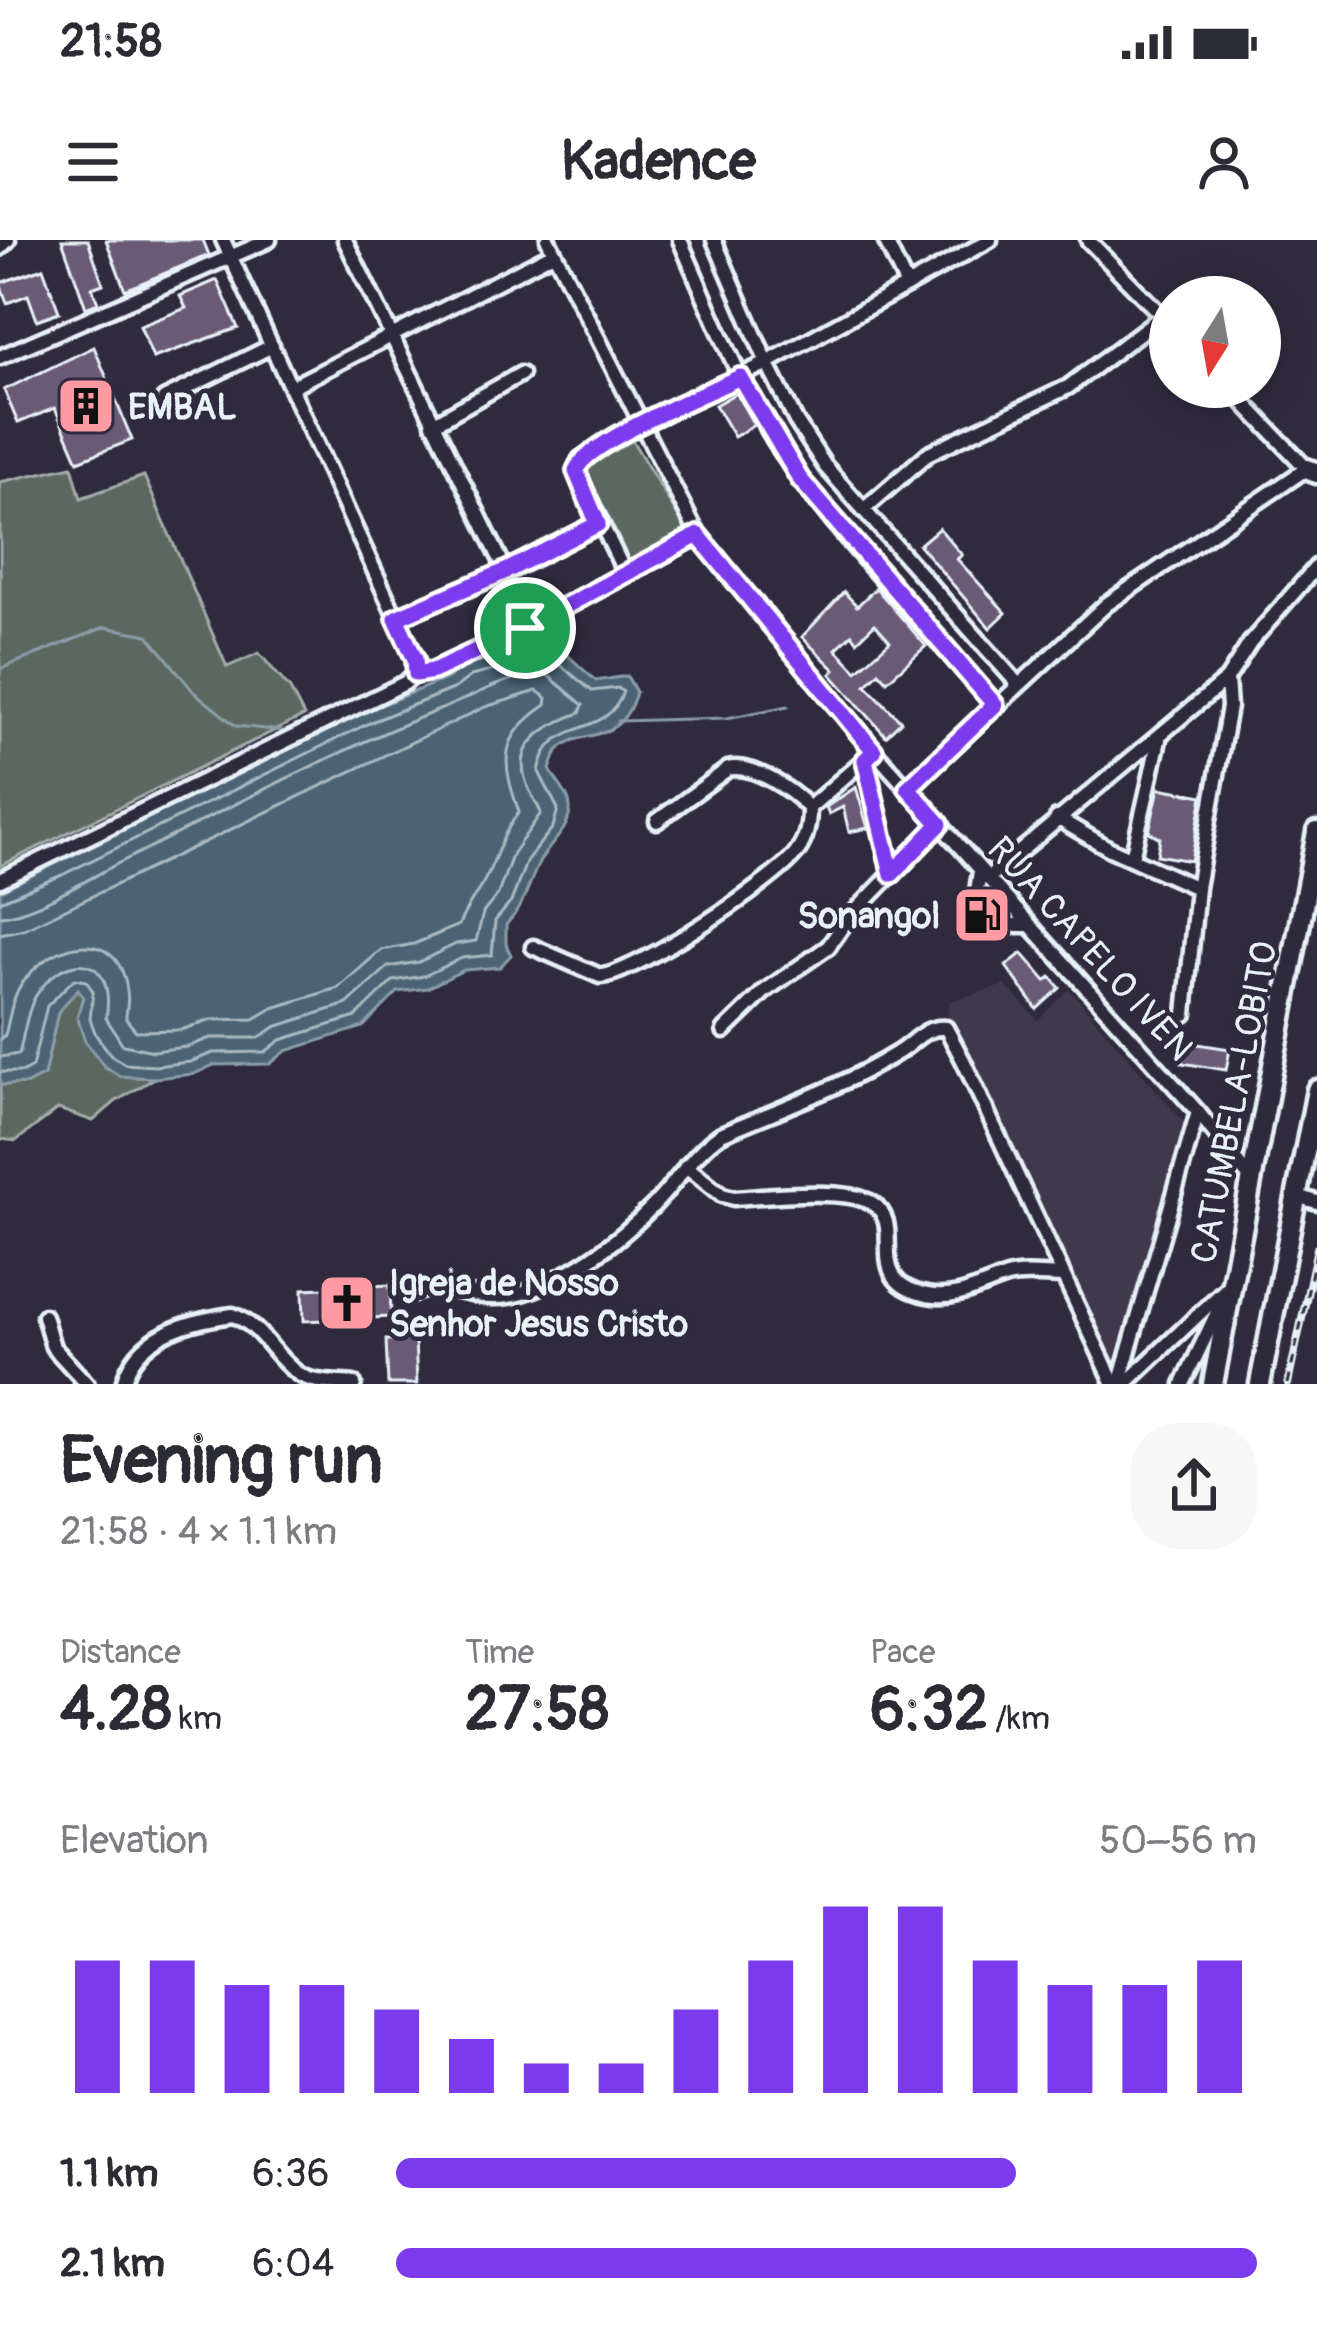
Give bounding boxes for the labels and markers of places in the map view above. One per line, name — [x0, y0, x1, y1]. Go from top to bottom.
building icon: EMBAL — [55, 375, 117, 437]
place label: EMBAL — [128, 385, 237, 430]
pin — [474, 577, 576, 679]
fuel station icon: Sonangol — [951, 884, 1013, 946]
place label: Sonangol — [798, 894, 940, 939]
place label: Igreja de Nosso Senhor Jesus Cristo — [389, 1261, 688, 1347]
church icon: Igreja de Nosso Senhor Jesus Cristo — [316, 1272, 378, 1334]

